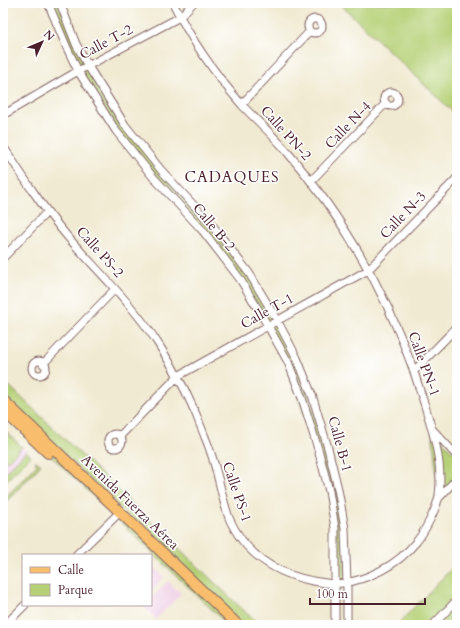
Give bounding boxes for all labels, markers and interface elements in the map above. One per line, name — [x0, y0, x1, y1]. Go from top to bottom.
street label: Calle T-2 — [76, 20, 136, 64]
north arrow — [22, 22, 62, 62]
text: N — [40, 27, 58, 44]
street label: Calle N-4 — [321, 97, 375, 153]
street label: Calle PN-2 — [256, 102, 316, 164]
district label: CADAQUES — [185, 167, 279, 187]
street label: Calle N-3 — [376, 187, 430, 243]
street label: Calle B-2 — [188, 199, 240, 255]
street label: Calle PS-2 — [72, 222, 128, 282]
street label: Calle T-1 — [237, 289, 297, 333]
street label: Calle PN-1 — [404, 329, 444, 399]
street label: Calle B-1 — [323, 414, 357, 474]
street label: Avenida Fuerza Aérea — [77, 450, 183, 554]
street label: Calle PS-1 — [218, 459, 256, 525]
legend — [22, 554, 152, 606]
text: Calle — [58, 562, 84, 578]
scale bar — [310, 580, 425, 606]
text: Parque — [58, 582, 93, 598]
text: 100 m — [316, 586, 349, 602]

